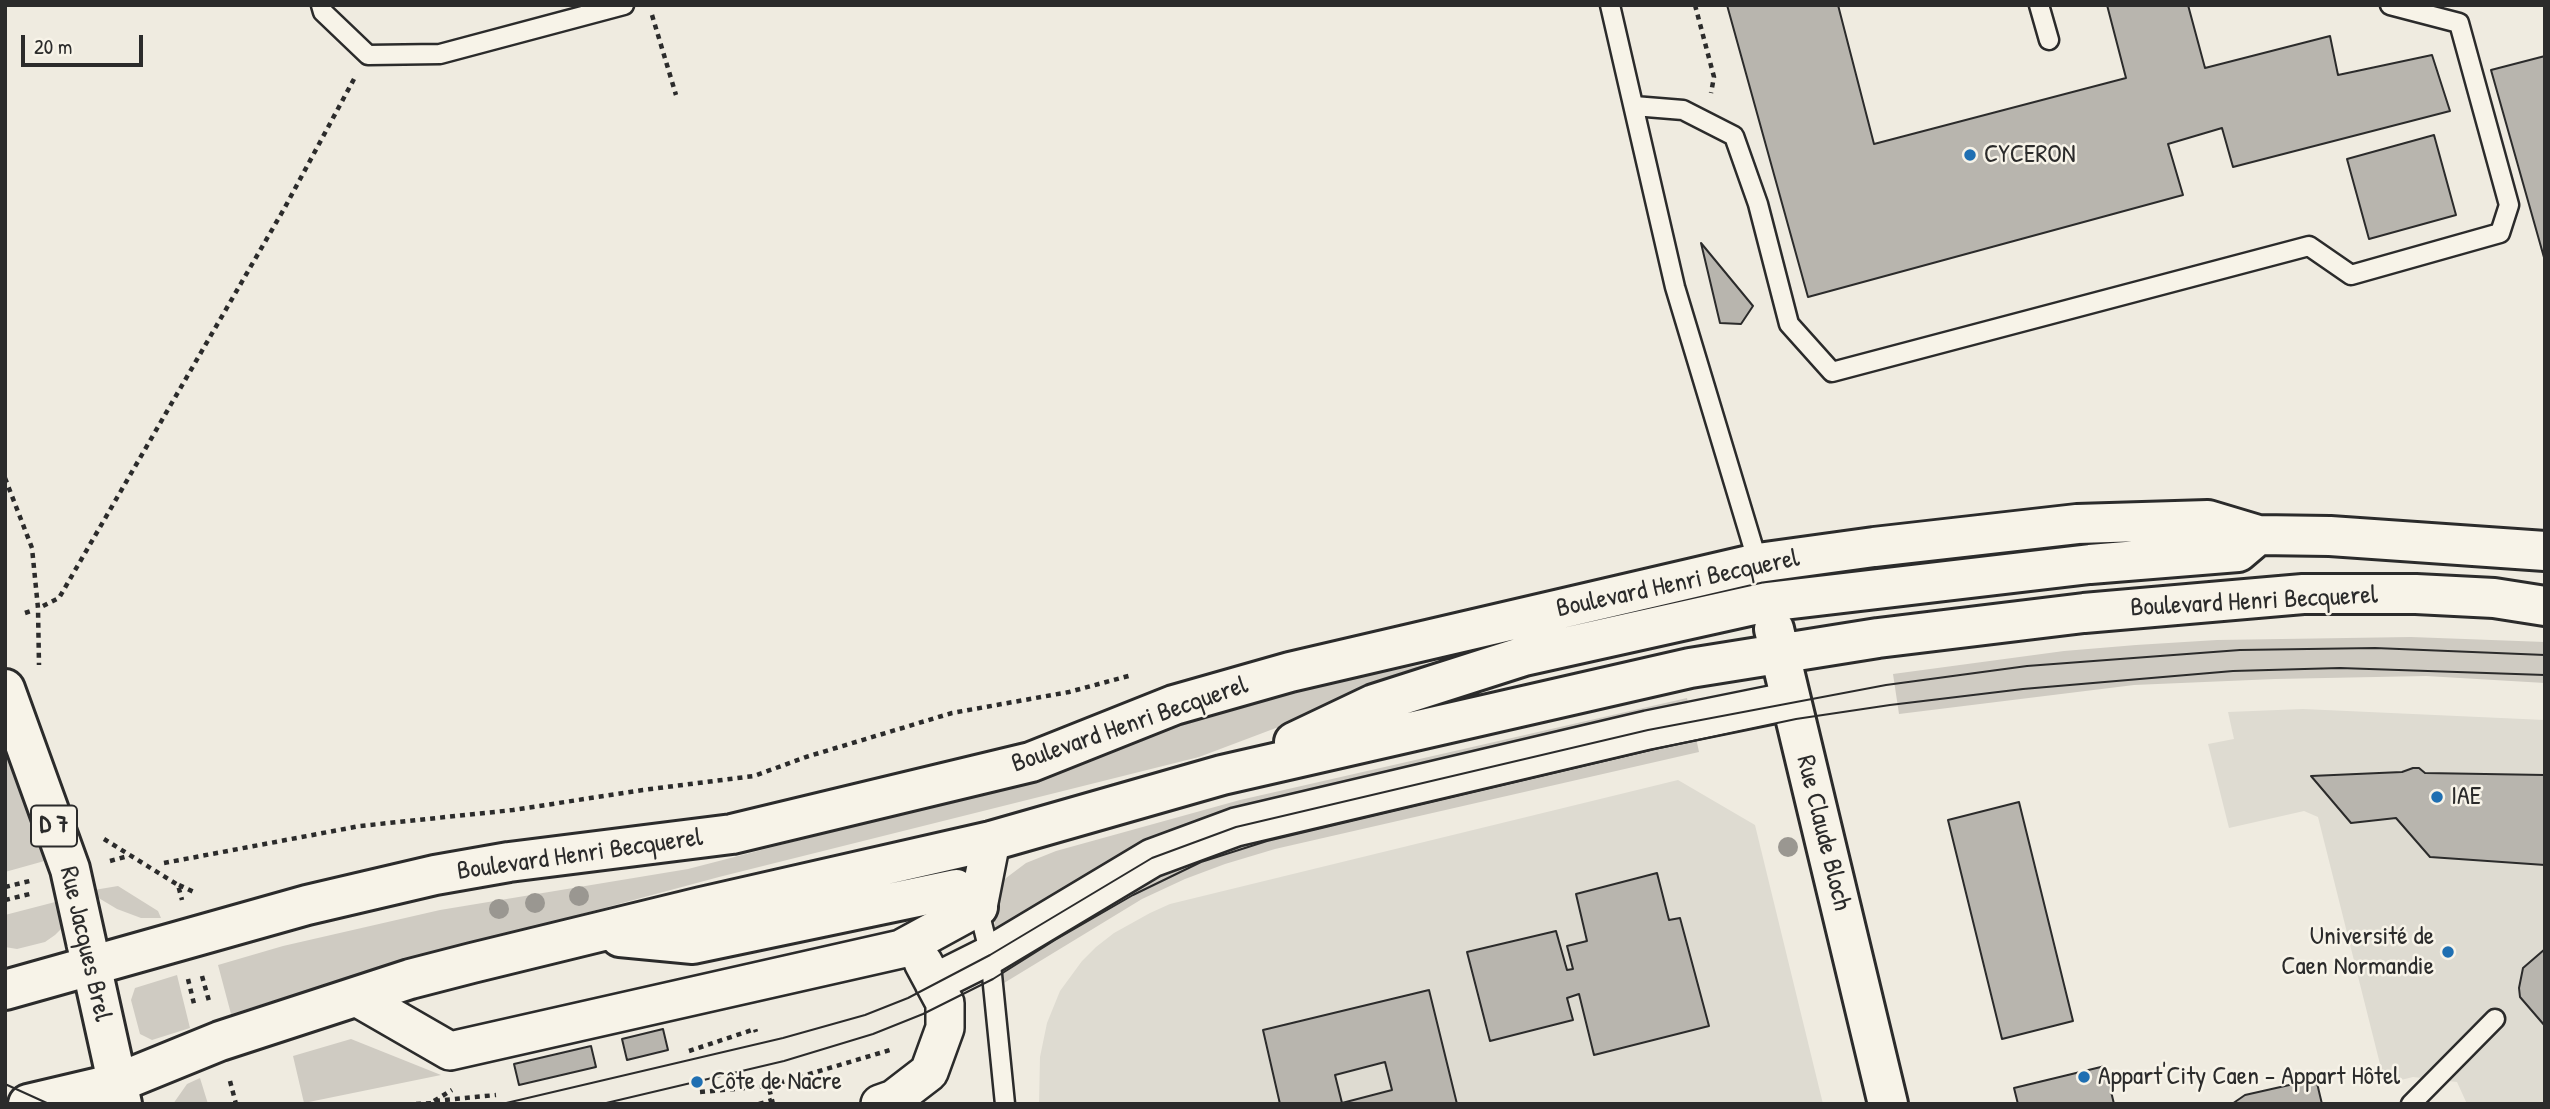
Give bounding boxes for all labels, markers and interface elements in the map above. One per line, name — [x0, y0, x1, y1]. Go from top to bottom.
scale bar — [24, 21, 147, 65]
text: 20 m — [34, 32, 72, 61]
place label: CYCERON — [1984, 139, 2076, 171]
marker: CYCERON — [1962, 147, 1978, 163]
street label: Boulevard Henri Becquerel — [1554, 543, 1802, 625]
street label: Boulevard Henri Becquerel — [2129, 580, 2379, 624]
street label: Boulevard Henri Becquerel — [1008, 670, 1252, 780]
street label: Rue Claude Bloch — [1789, 752, 1857, 914]
place label: IAE — [2451, 781, 2481, 813]
marker: IAE — [2429, 789, 2445, 805]
road number: D 7 — [31, 806, 77, 846]
street label: Boulevard Henri Becquerel — [455, 822, 705, 888]
street label: Rue Jacques Brel — [52, 864, 118, 1024]
place label: Université de Caen Normandie — [2281, 921, 2434, 982]
marker: Université de Caen Normandie — [2440, 944, 2456, 960]
place label: Appart'City Caen - Appart Hôtel — [2098, 1061, 2400, 1093]
place label: Côte de Nacre — [711, 1066, 842, 1098]
marker: Appart'City Caen - Appart Hôtel — [2076, 1069, 2092, 1085]
marker: Côte de Nacre — [689, 1074, 705, 1090]

